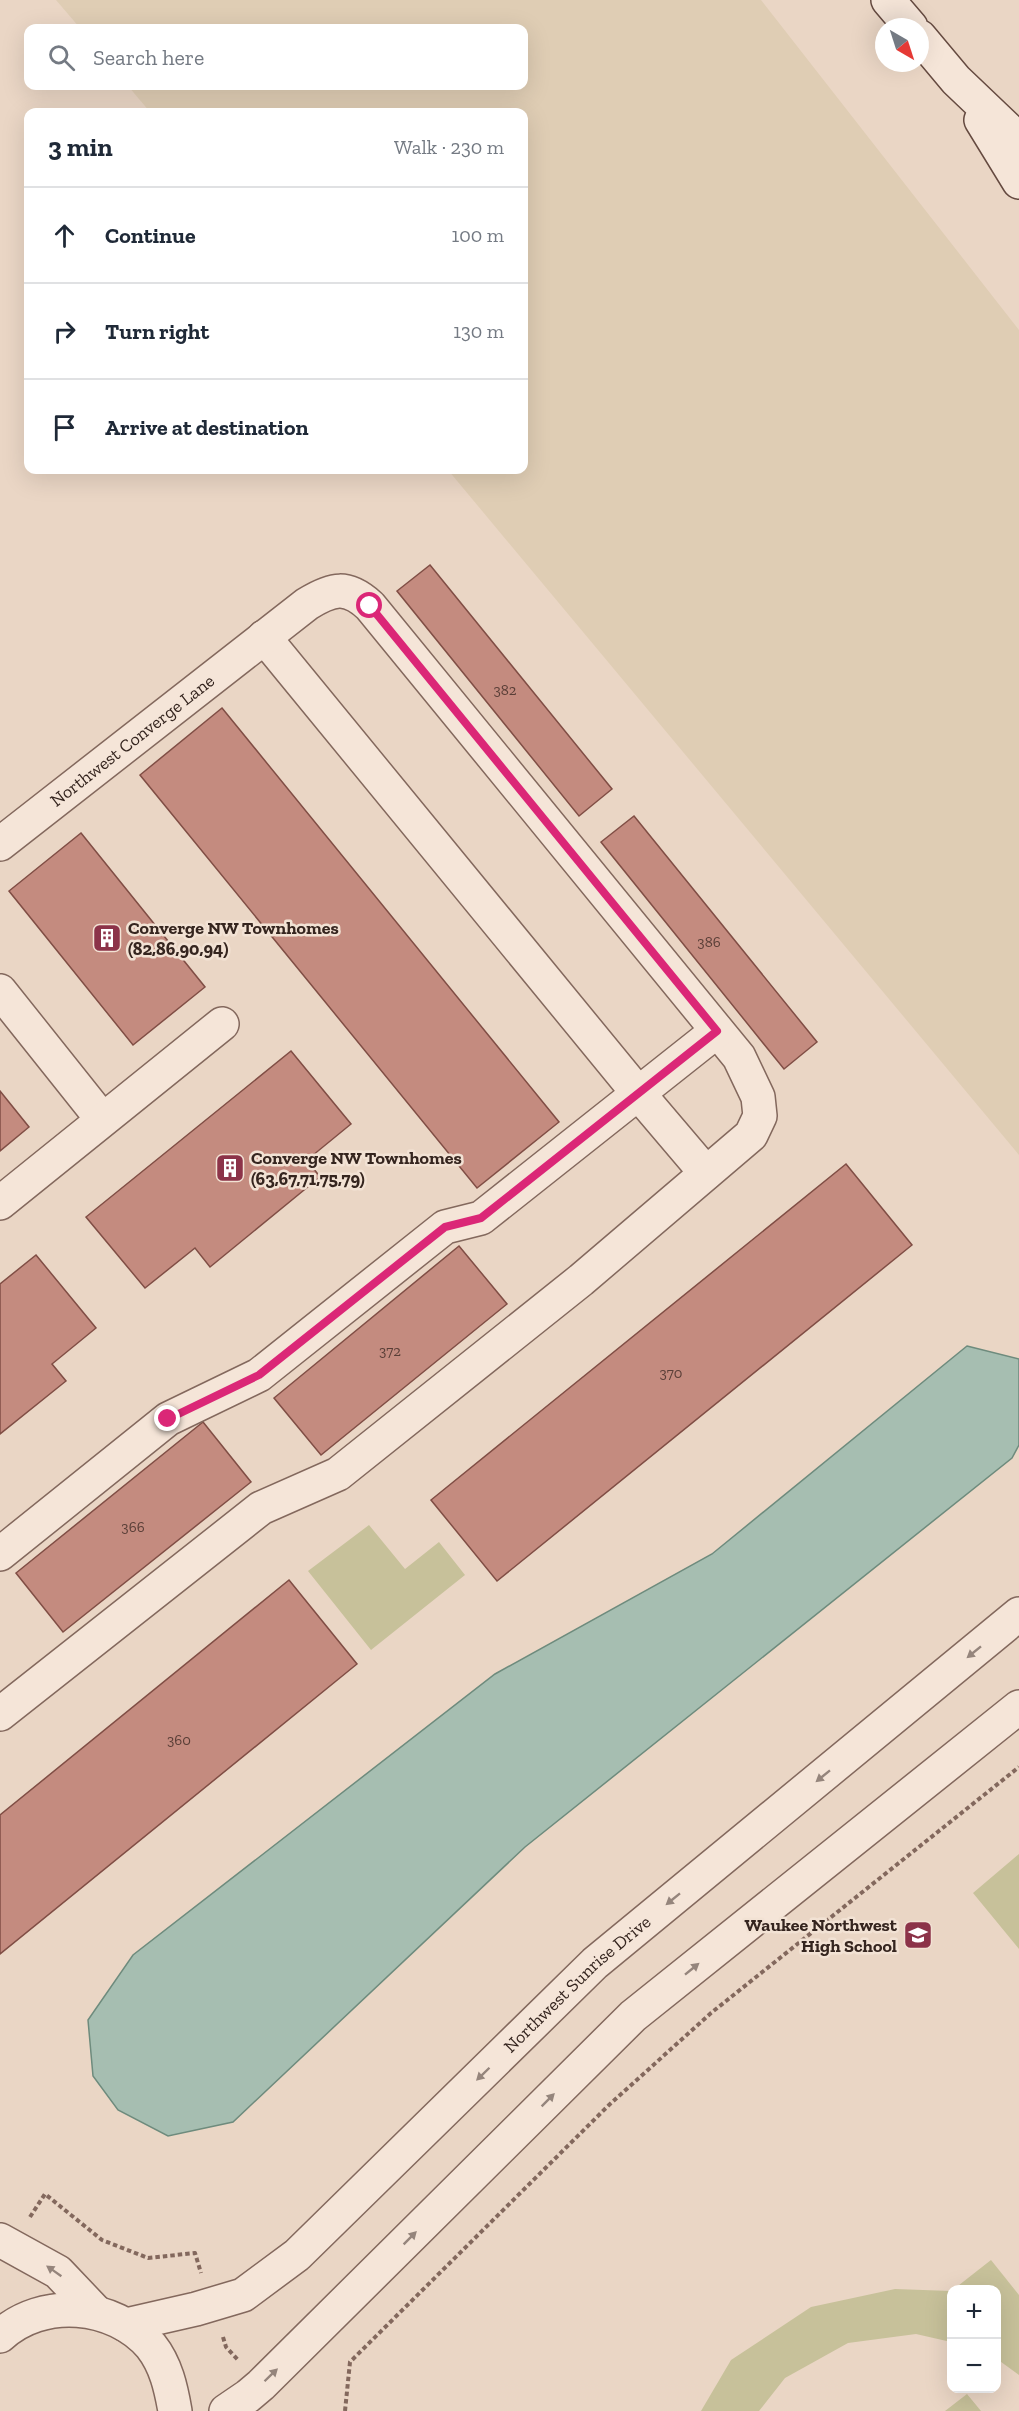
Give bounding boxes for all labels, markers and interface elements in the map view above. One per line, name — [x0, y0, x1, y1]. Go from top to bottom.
north arrow — [875, 18, 929, 72]
search box — [24, 24, 528, 90]
icon: search — [45, 41, 78, 74]
text: Search here — [93, 44, 204, 71]
text: 3 min — [48, 131, 113, 163]
text: Walk · 230 m — [394, 135, 504, 159]
icon: ahead — [48, 219, 81, 252]
text: Continue — [105, 222, 196, 249]
text: 100 m — [451, 223, 504, 247]
icon: right — [48, 315, 81, 348]
text: Turn right — [105, 318, 209, 345]
text: 130 m — [453, 319, 504, 343]
icon: arrive — [48, 411, 81, 444]
text: Arrive at destination — [105, 414, 308, 441]
route start — [356, 592, 382, 618]
street label: Northwest Converge Lane — [46, 670, 219, 811]
house number: 382 — [493, 681, 517, 699]
place label: Converge NW Townhomes (82,86,90,94) — [128, 917, 339, 960]
building icon: Converge NW Townhomes (82,86,90,94) — [91, 922, 123, 954]
house number: 386 — [697, 933, 721, 951]
place label: Converge NW Townhomes (63,67,71,75,79) — [251, 1147, 462, 1190]
building icon: Converge NW Townhomes (63,67,71,75,79) — [214, 1152, 246, 1184]
house number: 372 — [379, 1342, 401, 1360]
house number: 370 — [659, 1364, 683, 1382]
route end — [154, 1405, 180, 1431]
house number: 366 — [121, 1518, 145, 1536]
one-way arrow — [966, 1645, 982, 1658]
house number: 360 — [167, 1731, 191, 1749]
one-way arrow — [815, 1769, 831, 1782]
one-way arrow — [665, 1893, 681, 1906]
street label: Northwest Sunrise Drive — [499, 1911, 655, 2057]
place label: Waukee Northwest High School — [744, 1914, 898, 1957]
school or university icon: Waukee Northwest High School — [902, 1919, 934, 1951]
one-way arrow — [684, 1962, 700, 1975]
one-way arrow — [476, 2066, 490, 2080]
one-way arrow — [541, 2094, 555, 2108]
one-way arrow — [403, 2231, 418, 2245]
one-way arrow — [47, 2265, 63, 2277]
map controls — [947, 2285, 1001, 2393]
button: + — [947, 2285, 1001, 2339]
button: − — [947, 2339, 1001, 2393]
one-way arrow — [263, 2368, 277, 2382]

